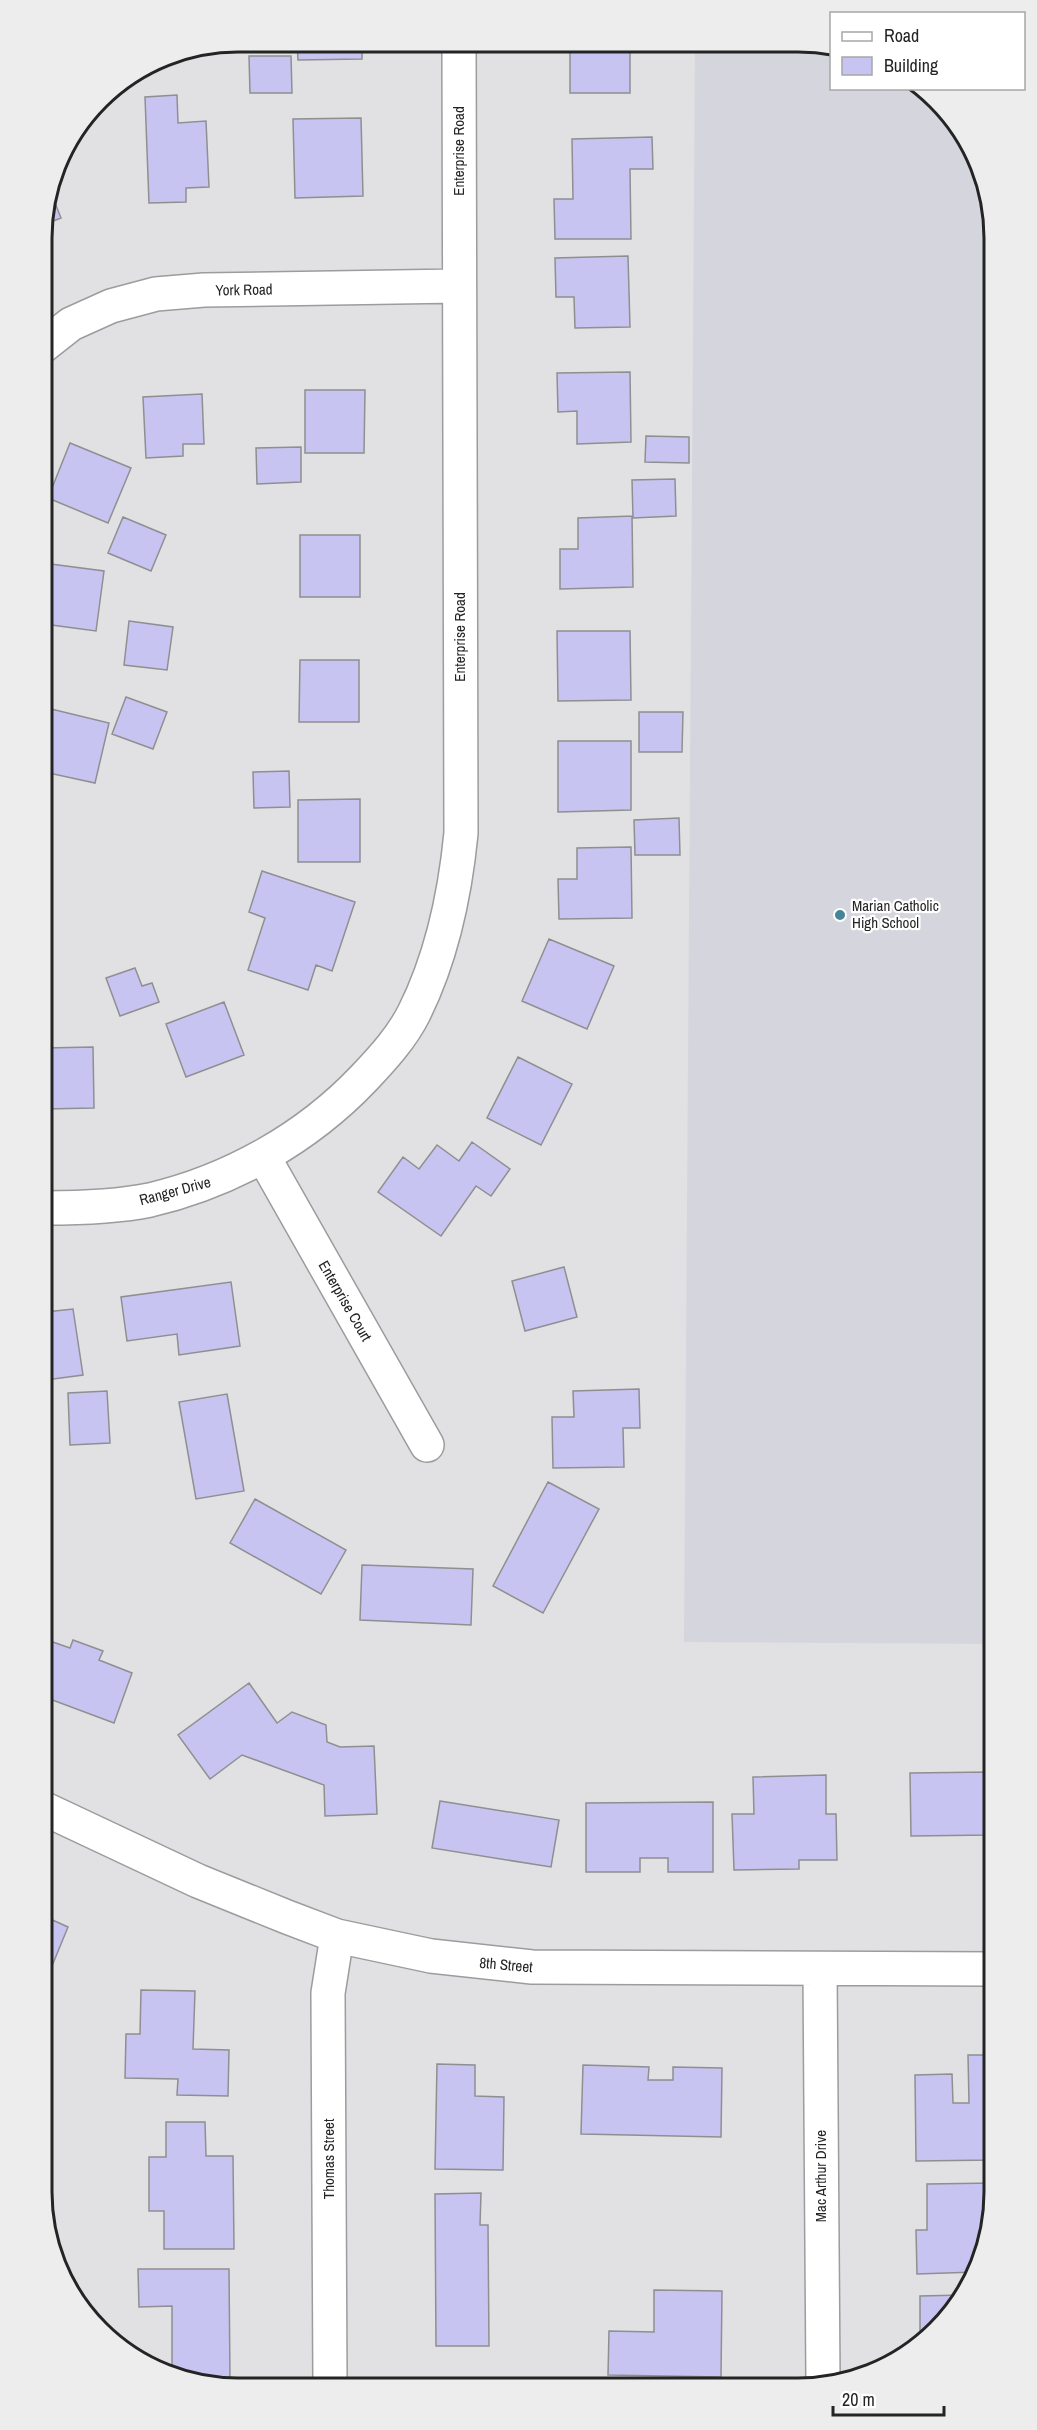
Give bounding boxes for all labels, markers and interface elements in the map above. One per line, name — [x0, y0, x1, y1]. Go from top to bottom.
legend — [830, 12, 1025, 90]
text: Road — [884, 23, 919, 48]
text: Building — [884, 53, 939, 78]
street label: Enterprise Road — [448, 106, 469, 196]
street label: York Road — [215, 279, 273, 300]
street label: Enterprise Road — [449, 592, 470, 682]
place label: Marian Catholic High School — [852, 895, 939, 933]
marker: Marian Catholic High School — [833, 908, 847, 922]
street label: Ranger Drive — [137, 1171, 213, 1210]
street label: Enterprise Court — [314, 1256, 377, 1346]
street label: 8th Street — [479, 1952, 534, 1977]
street label: Thomas Street — [318, 2118, 339, 2199]
street label: Mac Arthur Drive — [810, 2130, 831, 2222]
scale bar — [833, 2379, 944, 2417]
text: 20 m — [842, 2387, 875, 2412]

